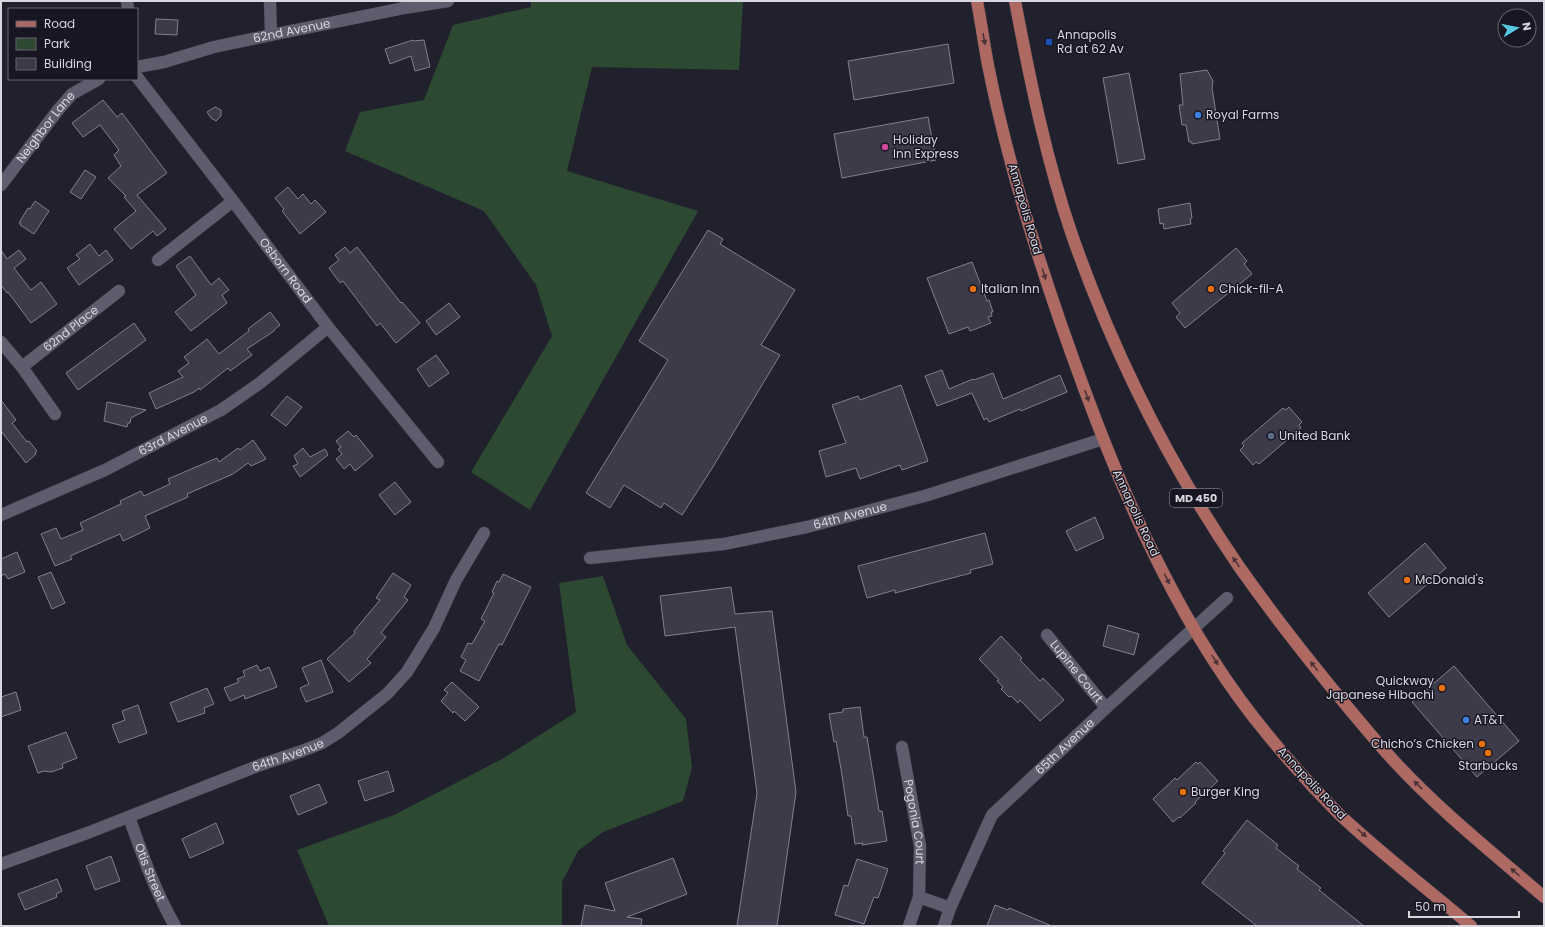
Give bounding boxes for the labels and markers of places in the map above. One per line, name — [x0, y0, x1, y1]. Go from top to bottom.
place label: Annapolis Rd at 62 Av — [1057, 26, 1124, 57]
marker: Annapolis Rd at 62 Av — [1044, 37, 1054, 47]
place label: Royal Farms — [1206, 106, 1279, 123]
marker: Royal Farms — [1193, 110, 1203, 120]
place label: Holiday Inn Express — [893, 131, 959, 162]
marker: Holiday Inn Express — [880, 142, 890, 152]
place label: Italian Inn — [981, 280, 1040, 297]
place label: Chick-fil-A — [1219, 280, 1284, 297]
marker: Italian Inn — [968, 284, 978, 294]
marker: Chick-fil-A — [1206, 284, 1216, 294]
place label: United Bank — [1279, 427, 1351, 444]
marker: United Bank — [1266, 431, 1276, 441]
place label: McDonald's — [1415, 571, 1484, 588]
marker: McDonald's — [1402, 575, 1412, 585]
place label: Quickway Japanese Hibachi — [1326, 672, 1434, 703]
marker: Quickway Japanese Hibachi — [1437, 683, 1447, 693]
place label: AT&T — [1474, 711, 1504, 728]
marker: AT&T — [1461, 715, 1471, 725]
place label: Chicho’s Chicken — [1371, 735, 1474, 752]
marker: Chicho’s Chicken — [1477, 739, 1487, 749]
marker: Starbucks — [1483, 748, 1493, 758]
place label: Starbucks — [1458, 757, 1518, 774]
place label: Burger King — [1191, 783, 1260, 800]
marker: Burger King — [1178, 787, 1188, 797]

